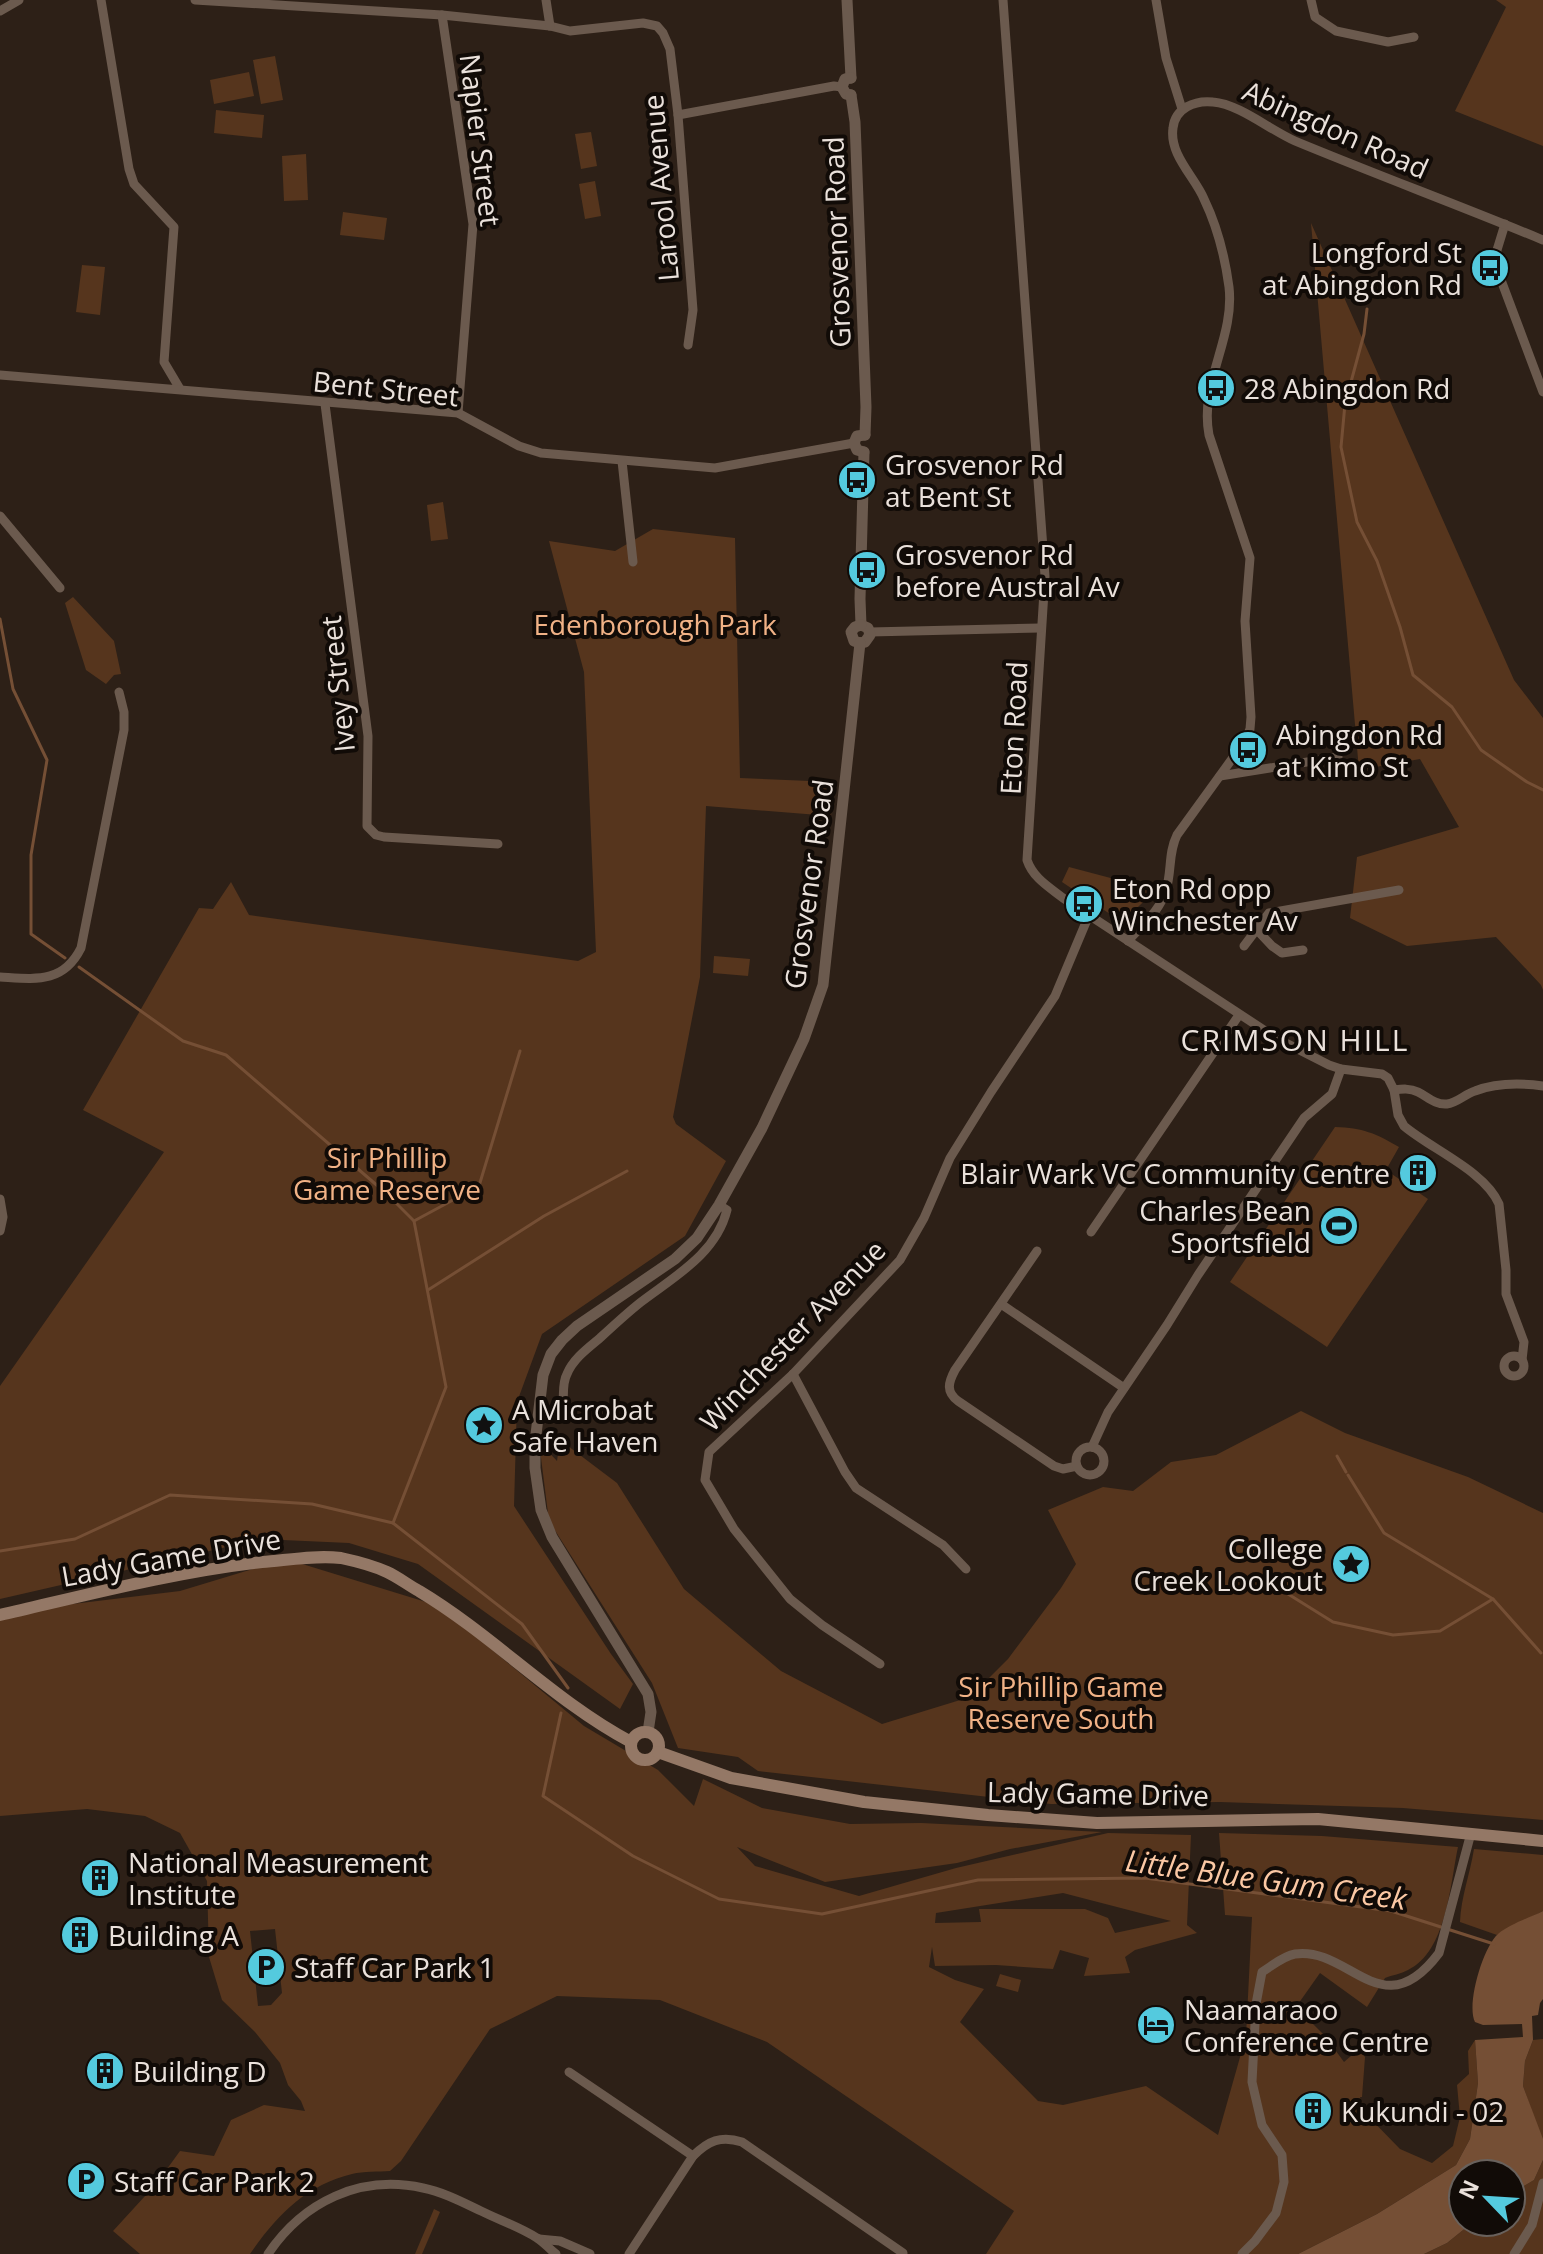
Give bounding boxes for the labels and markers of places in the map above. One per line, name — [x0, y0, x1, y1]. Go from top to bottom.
place label: Longford St at Abingdon Rd — [1262, 233, 1462, 303]
bus stop icon: Longford St at Abingdon Rd — [1469, 247, 1511, 289]
bus stop icon: 28 Abingdon Rd — [1195, 367, 1237, 409]
place label: 28 Abingdon Rd — [1244, 369, 1450, 407]
place label: Grosvenor Rd at Bent St — [885, 445, 1064, 515]
bus stop icon: Grosvenor Rd at Bent St — [836, 459, 878, 501]
place label: Grosvenor Rd before Austral Av — [895, 535, 1120, 605]
bus stop icon: Grosvenor Rd before Austral Av — [846, 549, 888, 591]
place label: Abingdon Rd at Kimo St — [1276, 715, 1443, 785]
bus stop icon: Abingdon Rd at Kimo St — [1227, 729, 1269, 771]
place label: Eton Rd opp Winchester Av — [1112, 869, 1298, 939]
bus stop icon: Eton Rd opp Winchester Av — [1063, 883, 1105, 925]
building icon: Blair Wark VC Community Centre — [1397, 1152, 1439, 1194]
place label: Blair Wark VC Community Centre — [960, 1154, 1390, 1192]
place label: Charles Bean Sportsfield — [1139, 1191, 1311, 1261]
sports icon: Charles Bean Sportsfield — [1318, 1205, 1360, 1247]
place label: A Microbat Safe Haven — [512, 1390, 658, 1460]
place icon: A Microbat Safe Haven — [463, 1404, 505, 1446]
place label: College Creek Lookout — [1133, 1529, 1323, 1599]
place icon: College Creek Lookout — [1330, 1543, 1372, 1585]
place label: National Measurement Institute — [128, 1843, 429, 1913]
building icon: National Measurement Institute — [79, 1857, 121, 1899]
building icon: Building A — [59, 1914, 101, 1956]
place label: Building A — [108, 1916, 239, 1954]
parking icon: Staff Car Park 1 — [245, 1946, 287, 1988]
place label: Staff Car Park 1 — [294, 1948, 495, 1986]
place label: Naamaraoo Conference Centre — [1184, 1990, 1429, 2060]
hotel icon: Naamaraoo Conference Centre — [1135, 2004, 1177, 2046]
building icon: Building D — [84, 2050, 126, 2092]
place label: Building D — [133, 2052, 267, 2090]
building icon: Kukundi - 02 — [1292, 2090, 1334, 2132]
place label: Kukundi - 02 — [1341, 2092, 1504, 2130]
parking icon: Staff Car Park 2 — [65, 2160, 107, 2202]
place label: Staff Car Park 2 — [114, 2162, 315, 2200]

